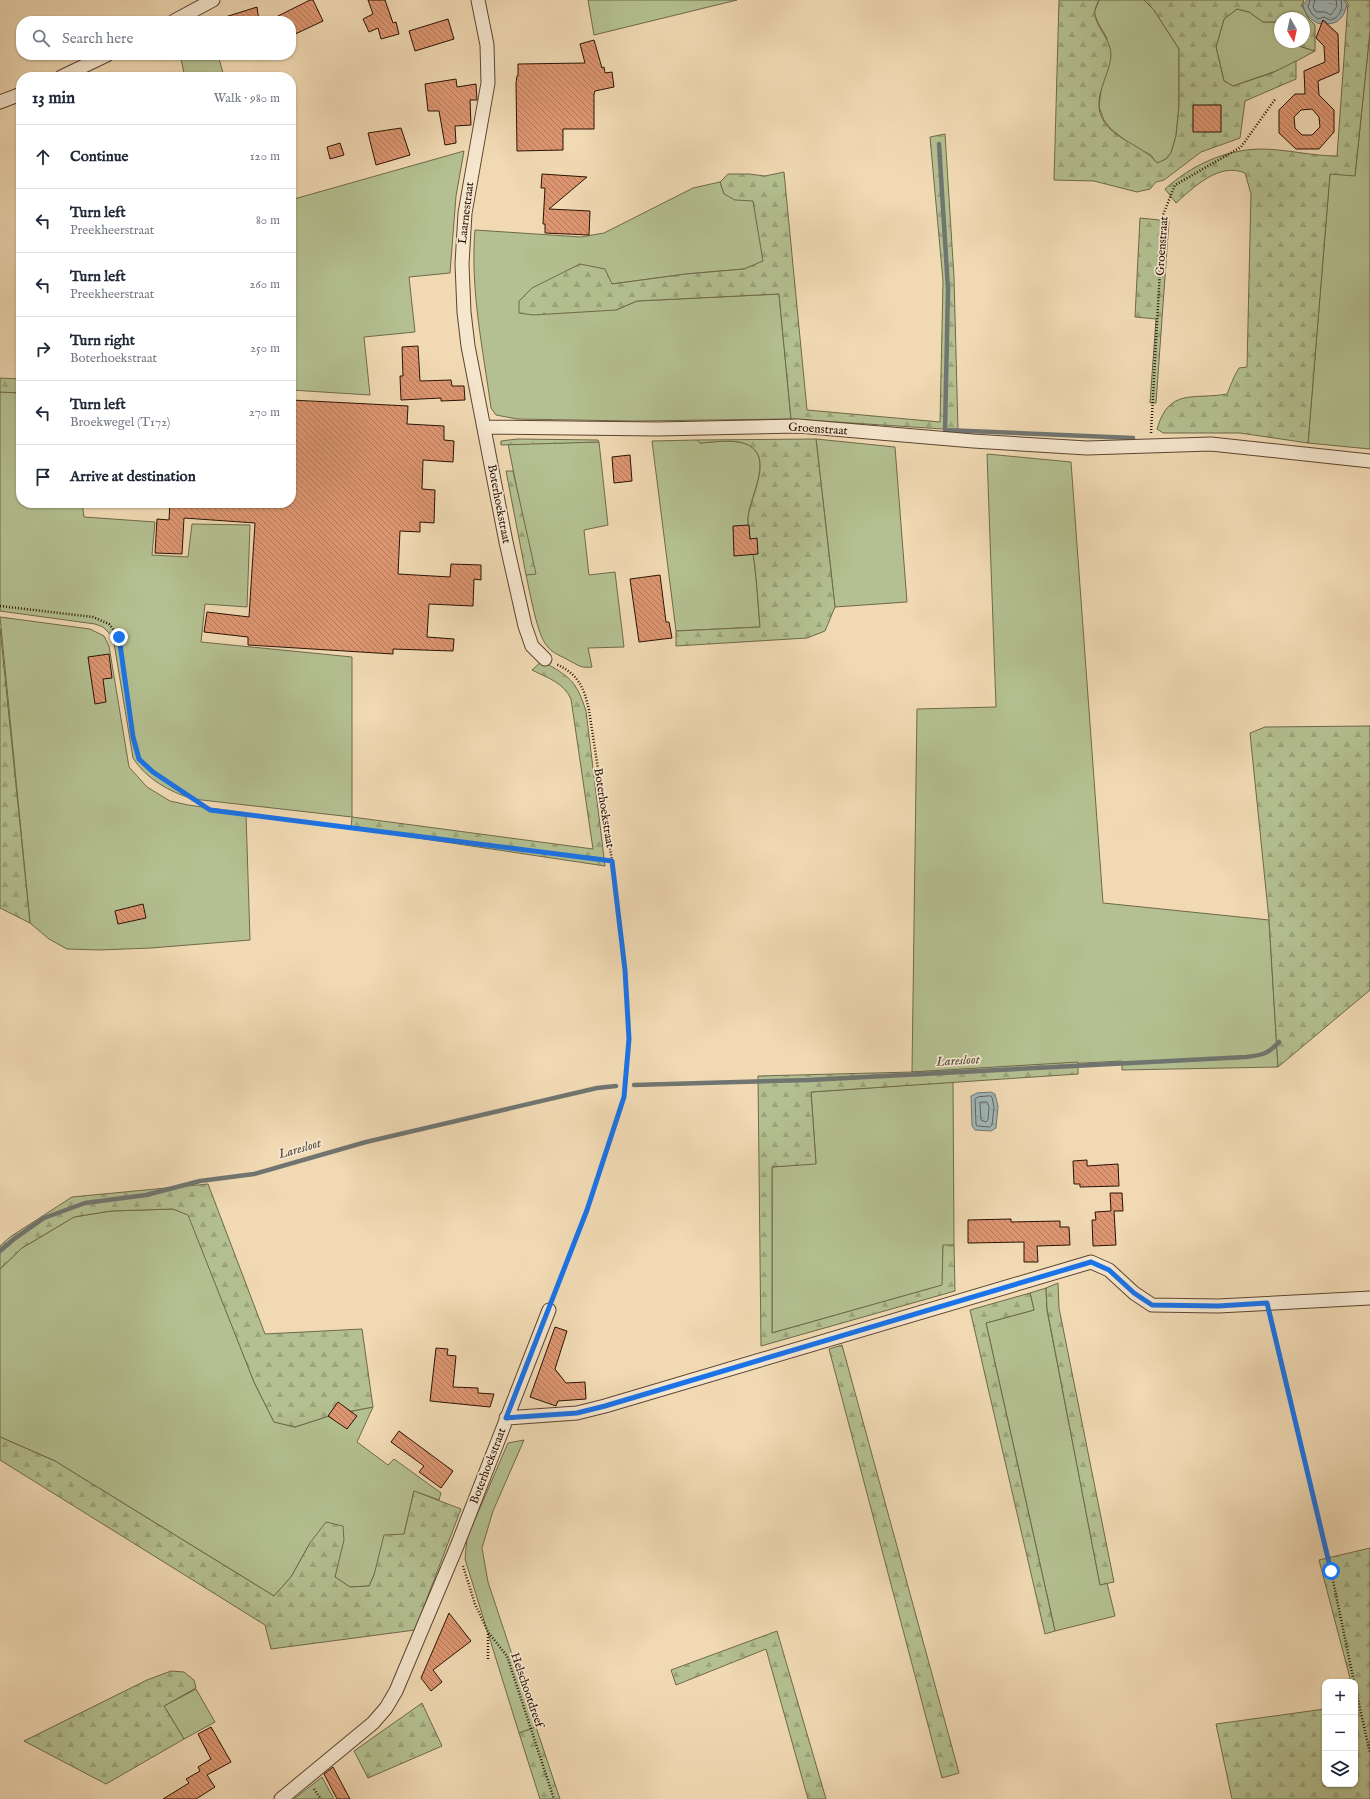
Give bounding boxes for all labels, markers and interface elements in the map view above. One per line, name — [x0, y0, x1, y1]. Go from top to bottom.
north arrow — [1274, 12, 1310, 48]
search box — [16, 16, 296, 60]
icon: search — [30, 27, 52, 49]
text: Search here — [62, 29, 133, 48]
text: 13 min — [32, 88, 75, 109]
text: Walk · 980 m — [214, 90, 280, 107]
icon: ahead — [32, 146, 54, 168]
text: Continue — [70, 147, 128, 166]
text: 120 m — [250, 148, 280, 165]
street label: Laarnestraat — [455, 181, 477, 245]
text: Turn left — [70, 203, 126, 222]
icon: left — [32, 210, 54, 232]
text: 80 m — [256, 212, 280, 229]
street label: Groenstraat — [1152, 216, 1172, 276]
text: Preekheerstraat — [70, 222, 154, 239]
text: Turn left — [70, 267, 126, 286]
icon: left — [32, 274, 54, 296]
text: 260 m — [249, 276, 280, 293]
text: Preekheerstraat — [70, 286, 154, 303]
text: Turn right — [70, 331, 135, 350]
icon: right — [32, 338, 54, 360]
text: 250 m — [250, 340, 280, 357]
text: Boterhoekstraat — [70, 350, 157, 367]
text: Turn left — [70, 395, 126, 414]
icon: left — [32, 402, 54, 424]
text: 270 m — [249, 404, 280, 421]
text: Broekwegel (T172) — [70, 414, 170, 431]
street label: Groenstraat — [788, 419, 848, 439]
street label: Boterhoekstraat — [484, 463, 514, 545]
icon: arrive — [32, 466, 54, 488]
text: Arrive at destination — [70, 467, 196, 486]
route end — [110, 628, 128, 646]
street label: Boterhoekstraat — [590, 767, 618, 849]
water label: Laresloot — [935, 1051, 981, 1071]
water label: Laresloot — [276, 1135, 324, 1163]
street label: Boterhoekstraat — [467, 1426, 509, 1506]
route start — [1322, 1562, 1340, 1580]
street label: Helschootdreef — [507, 1651, 548, 1732]
map controls — [1322, 1679, 1358, 1787]
button: + — [1322, 1679, 1358, 1715]
button: − — [1322, 1715, 1358, 1751]
button: layers — [1322, 1751, 1358, 1787]

